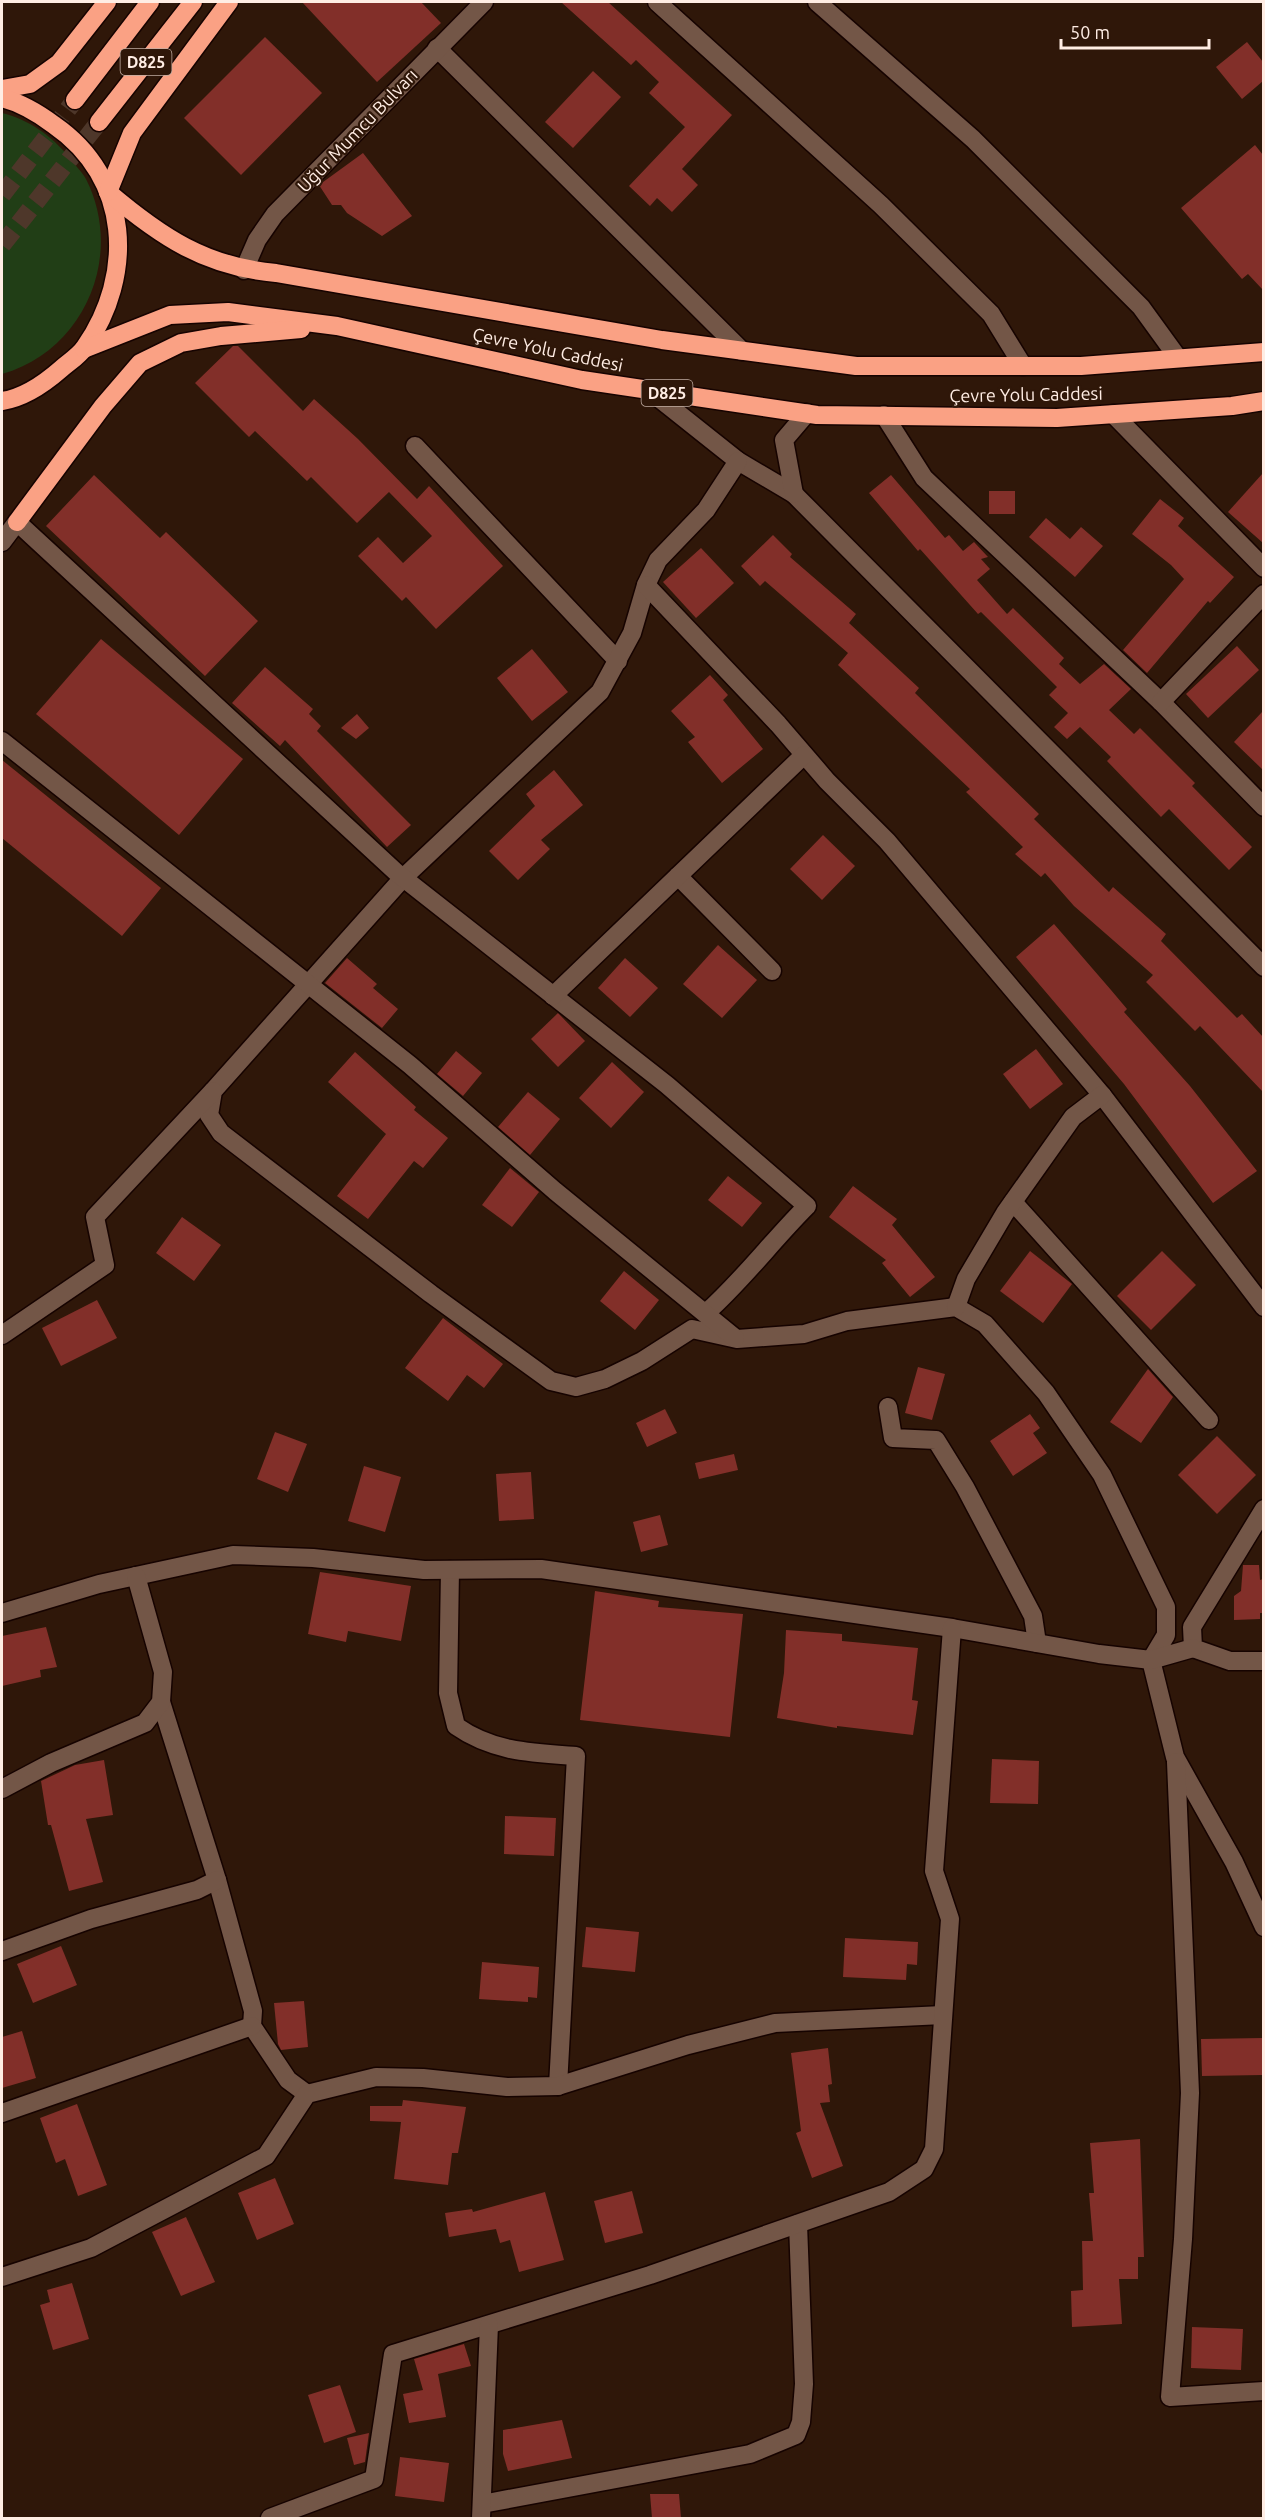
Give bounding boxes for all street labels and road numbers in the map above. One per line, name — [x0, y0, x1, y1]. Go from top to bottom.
road number: D825 — [120, 49, 172, 75]
street label: Uğur Mumcu Bulvarı — [293, 64, 421, 196]
street label: Çevre Yolu Caddesi — [471, 323, 625, 375]
road number: D825 — [642, 380, 692, 406]
street label: Çevre Yolu Caddesi — [949, 383, 1103, 405]

